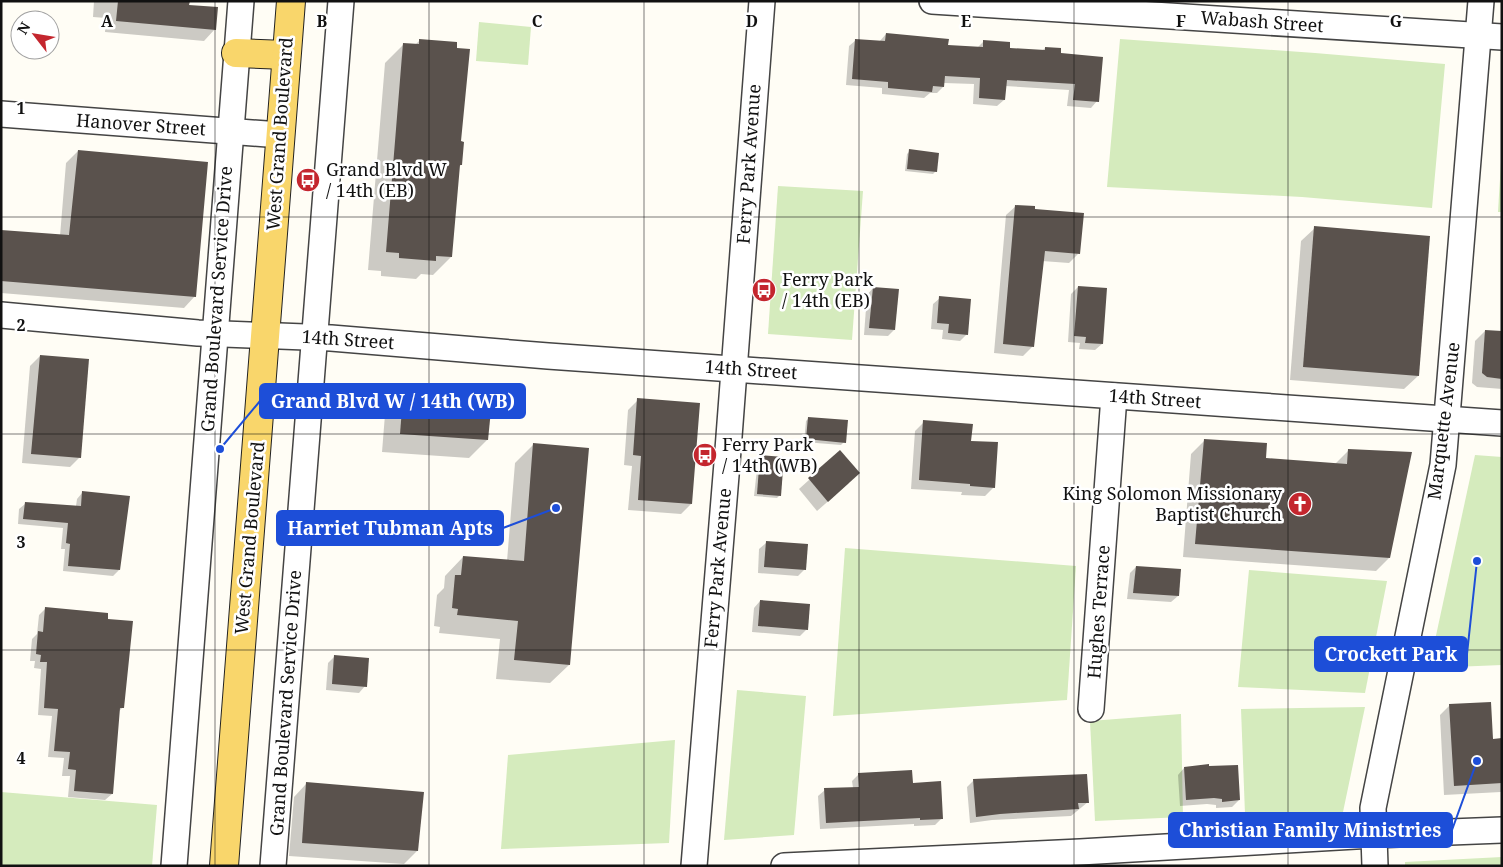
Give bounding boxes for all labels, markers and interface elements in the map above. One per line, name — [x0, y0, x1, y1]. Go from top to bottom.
street label: Wabash Street — [1200, 5, 1324, 37]
north arrow — [10, 10, 60, 60]
text: A — [101, 10, 114, 32]
text: B — [317, 10, 328, 32]
text: C — [532, 10, 543, 32]
text: D — [746, 10, 758, 32]
text: E — [961, 10, 971, 32]
text: F — [1176, 10, 1186, 32]
text: G — [1390, 10, 1402, 32]
text: N — [12, 18, 34, 38]
street label: West Grand Boulevard — [260, 36, 298, 231]
street label: Ferry Park Avenue — [730, 83, 766, 245]
text: 1 — [16, 97, 26, 119]
street label: Hanover Street — [75, 108, 207, 141]
place label: Grand Blvd W / 14th (EB) — [326, 157, 447, 202]
street label: Grand Boulevard Service Drive — [195, 165, 237, 433]
bus stop icon: Grand Blvd W / 14th (EB) — [295, 167, 321, 193]
place label: Ferry Park / 14th (EB) — [782, 267, 874, 312]
bus stop icon: Ferry Park / 14th (EB) — [751, 277, 777, 303]
text: 2 — [16, 314, 26, 336]
street label: 14th Street — [301, 324, 395, 354]
street label: Marquette Avenue — [1421, 341, 1465, 501]
street label: 14th Street — [704, 354, 798, 384]
street label: 14th Street — [1108, 383, 1202, 413]
callout: Grand Blvd W / 14th (WB) — [260, 384, 525, 418]
text: Grand Blvd W / 14th (WB) — [271, 388, 515, 414]
place label: Ferry Park / 14th (WB) — [722, 432, 818, 477]
street label: West Grand Boulevard — [229, 440, 269, 636]
bus stop icon: Ferry Park / 14th (WB) — [692, 442, 718, 468]
place label: King Solomon Missionary Baptist Church — [1062, 481, 1283, 526]
street label: Ferry Park Avenue — [698, 487, 736, 649]
church icon: King Solomon Missionary Baptist Church — [1287, 491, 1313, 517]
callout: Harriet Tubman Apts — [277, 511, 503, 545]
text: Harriet Tubman Apts — [287, 515, 493, 541]
text: 3 — [16, 531, 26, 553]
street label: Hughes Terrace — [1081, 544, 1115, 680]
street label: Grand Boulevard Service Drive — [264, 569, 306, 837]
callout: Crockett Park — [1315, 637, 1467, 671]
text: Crockett Park — [1325, 641, 1458, 667]
text: 4 — [16, 747, 26, 769]
callout: Christian Family Ministries — [1169, 813, 1452, 847]
text: Christian Family Ministries — [1179, 817, 1441, 843]

